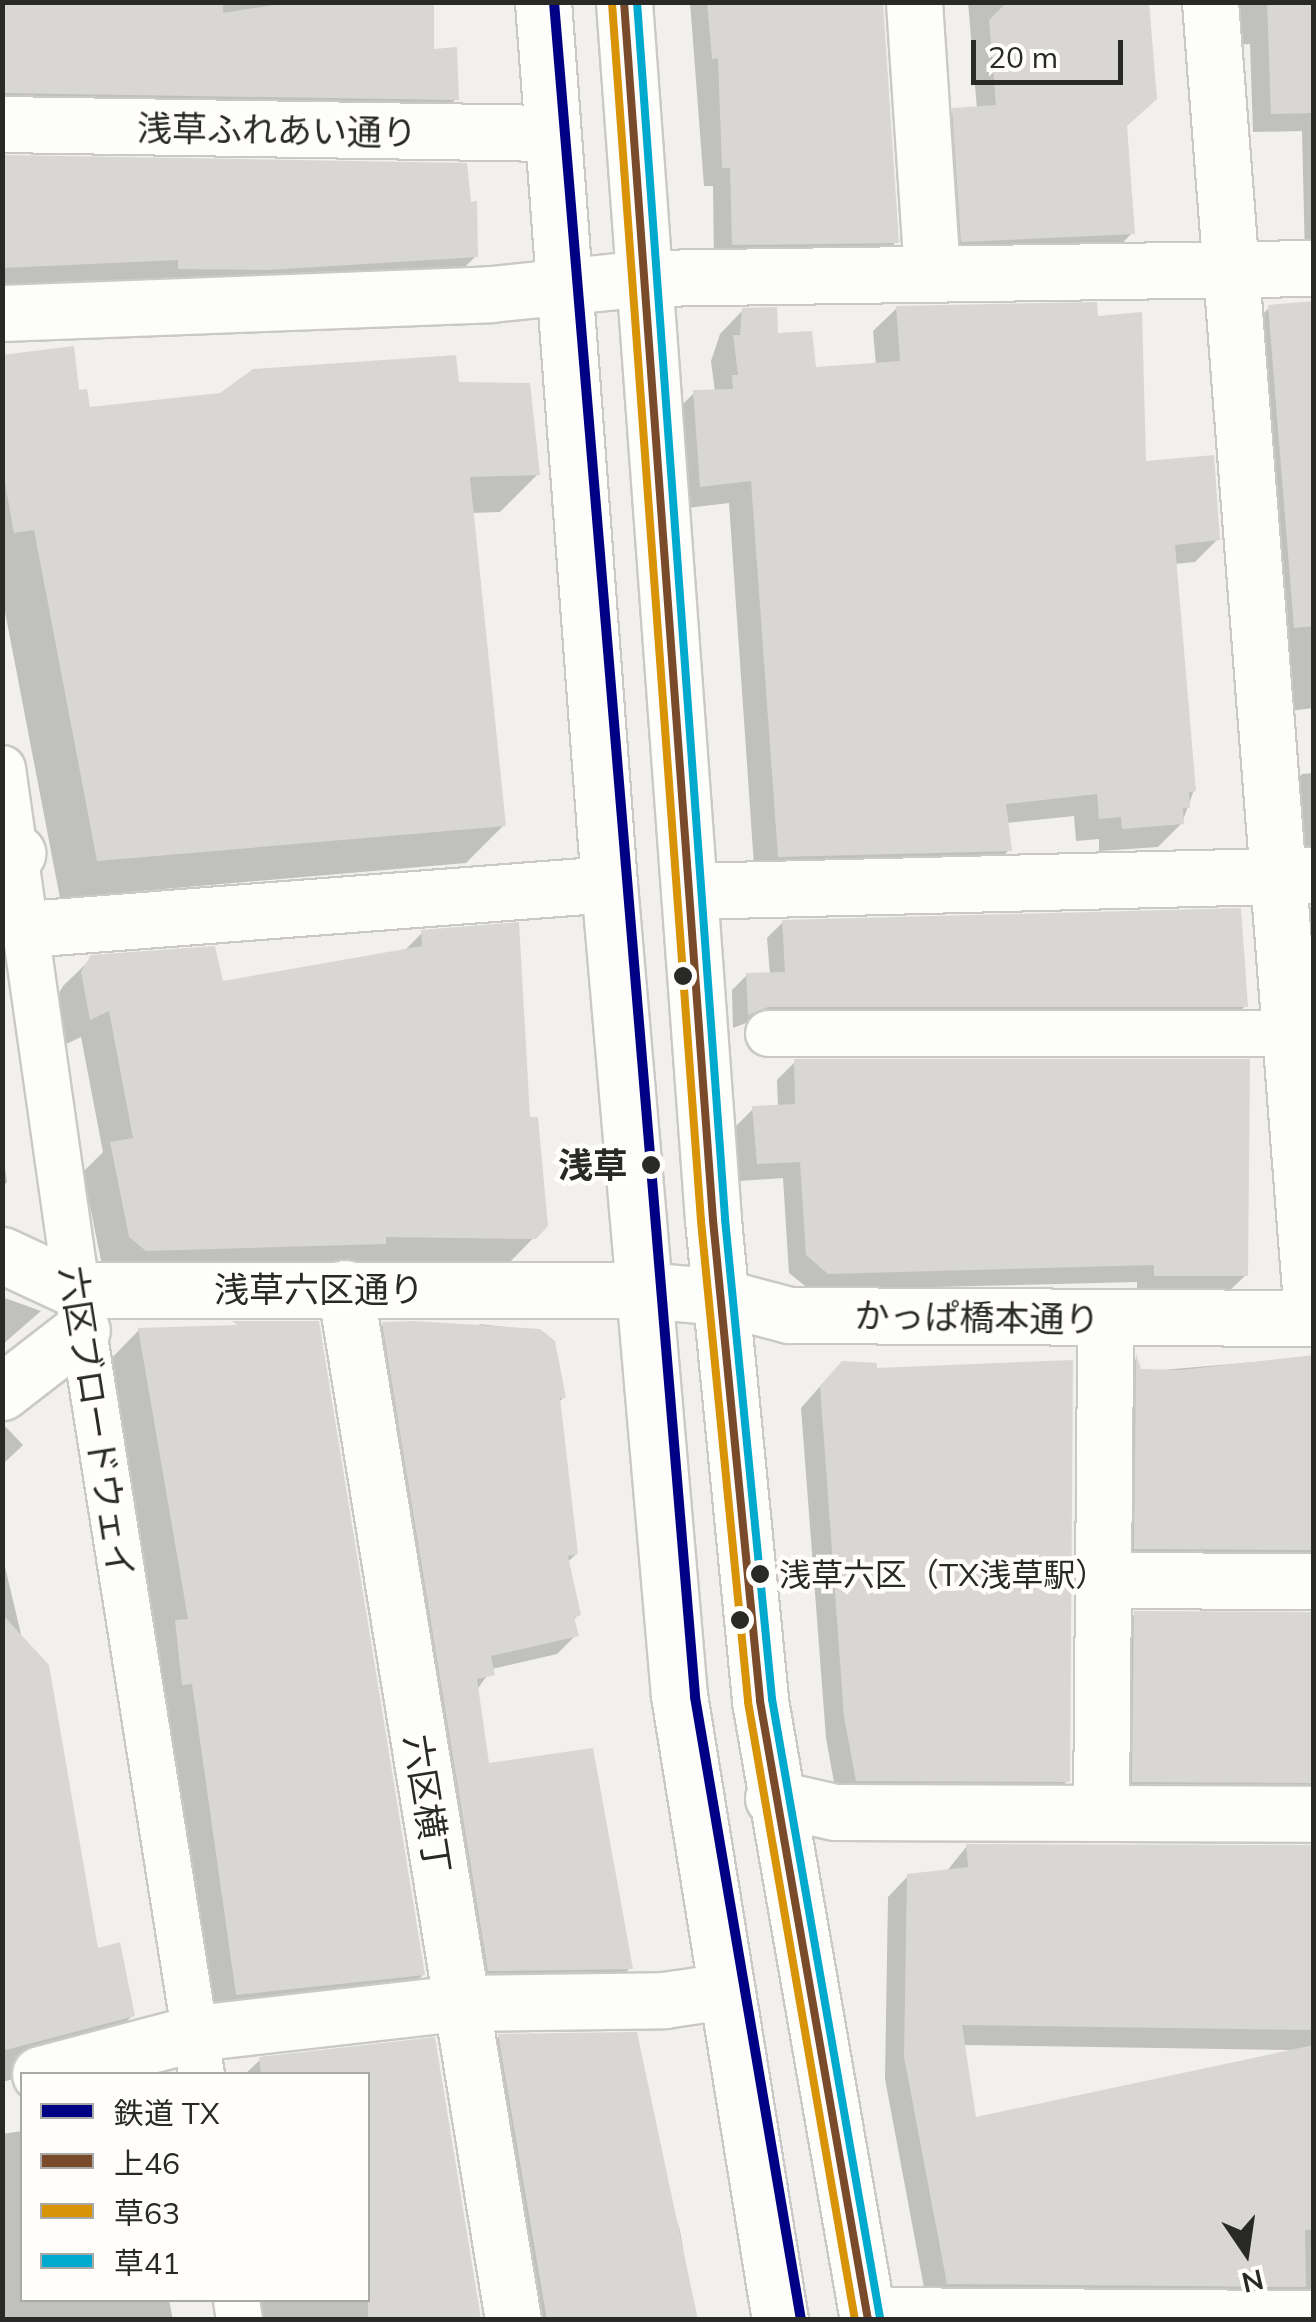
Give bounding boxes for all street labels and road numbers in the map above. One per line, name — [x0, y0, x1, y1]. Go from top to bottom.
street label: 浅草ふれあい通り — [137, 107, 417, 153]
street label: 六区ブロードウェイ — [52, 1263, 142, 1581]
street label: 浅草六区通り — [214, 1268, 424, 1310]
street label: かっぱ橋本通り — [854, 1294, 1100, 1340]
street label: 六区横丁 — [396, 1732, 460, 1876]

